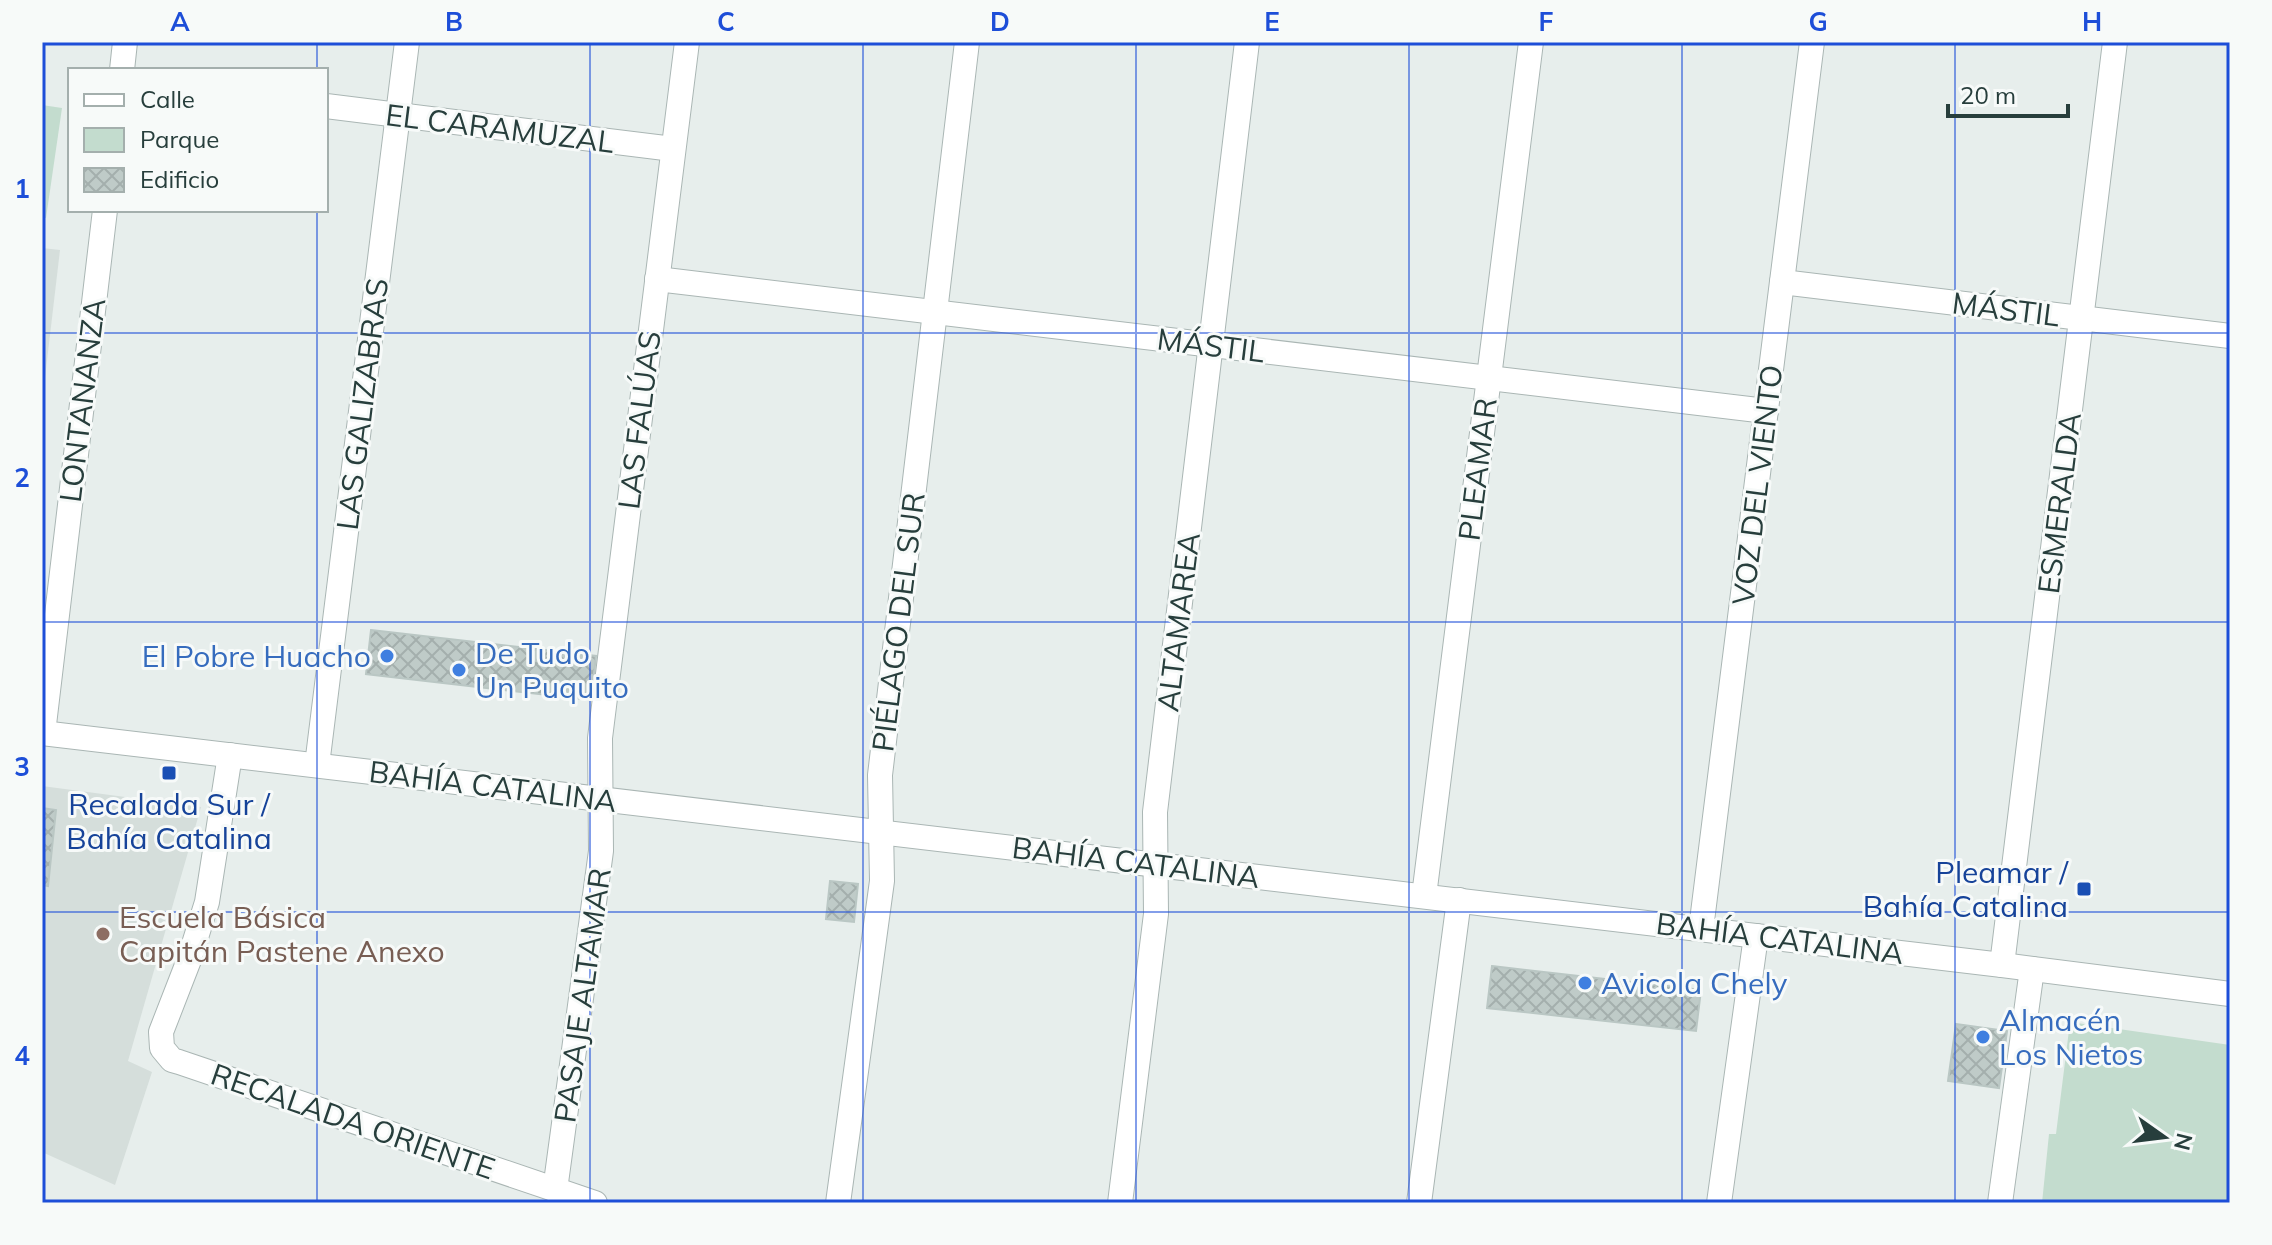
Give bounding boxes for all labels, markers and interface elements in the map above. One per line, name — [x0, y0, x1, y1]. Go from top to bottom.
text: A — [170, 5, 190, 38]
text: B — [445, 5, 463, 38]
text: C — [717, 5, 735, 38]
text: D — [990, 5, 1010, 38]
text: E — [1264, 5, 1280, 38]
text: F — [1539, 5, 1554, 38]
text: G — [1808, 5, 1828, 38]
text: H — [2082, 5, 2102, 38]
legend — [68, 68, 328, 212]
scale bar — [1948, 68, 2068, 118]
text: 20 m — [1960, 80, 2016, 110]
text: Calle — [140, 84, 195, 114]
street label: EL CARAMUZAL — [384, 95, 616, 161]
text: Parque — [140, 124, 219, 154]
text: Edificio — [140, 164, 219, 194]
text: 1 — [14, 172, 30, 205]
street label: LAS GALIZABRAS — [328, 276, 396, 532]
street label: MÁSTIL — [1950, 284, 2062, 334]
street label: LONTANANZA — [51, 296, 113, 504]
street label: MÁSTIL — [1155, 320, 1267, 370]
street label: LAS FALÚAS — [609, 329, 669, 511]
street label: VOZ DEL VIENTO — [1723, 363, 1791, 607]
street label: PLEAMAR — [1449, 395, 1505, 543]
street label: ESMERALDA — [2029, 410, 2089, 596]
text: 2 — [14, 461, 30, 494]
street label: PIÉLAGO DEL SUR — [863, 490, 933, 754]
street label: ALTAMAREA — [1148, 530, 1208, 714]
place label: De Tudo Un Puquito — [475, 634, 629, 706]
place label: El Pobre Huacho — [142, 637, 371, 675]
marker: El Pobre Huacho — [378, 647, 396, 665]
marker: De Tudo Un Puquito — [450, 661, 468, 679]
text: 3 — [14, 750, 30, 783]
street label: BAHÍA CATALINA — [367, 752, 619, 820]
marker: Recalada Sur / Bahía Catalina — [160, 764, 178, 782]
place label: Recalada Sur / Bahía Catalina — [66, 785, 272, 857]
street label: BAHÍA CATALINA — [1010, 828, 1262, 896]
place label: Pleamar / Bahía Catalina — [1863, 853, 2069, 925]
street label: PASAJE ALTAMAR — [545, 865, 619, 1125]
marker: Pleamar / Bahía Catalina — [2075, 880, 2093, 898]
place label: Escuela Básica Capitán Pastene Anexo — [119, 898, 445, 970]
street label: BAHÍA CATALINA — [1654, 904, 1906, 972]
marker: Escuela Básica Capitán Pastene Anexo — [94, 925, 112, 943]
place label: Avicola Chely — [1601, 964, 1788, 1002]
marker: Avicola Chely — [1576, 974, 1594, 992]
place label: Almacén Los Nietos — [1999, 1001, 2143, 1073]
marker: Almacén Los Nietos — [1974, 1028, 1992, 1046]
text: 4 — [14, 1039, 30, 1072]
street label: RECALADA ORIENTE — [206, 1055, 500, 1187]
north arrow — [2124, 1097, 2204, 1177]
text: N — [2168, 1130, 2199, 1153]

